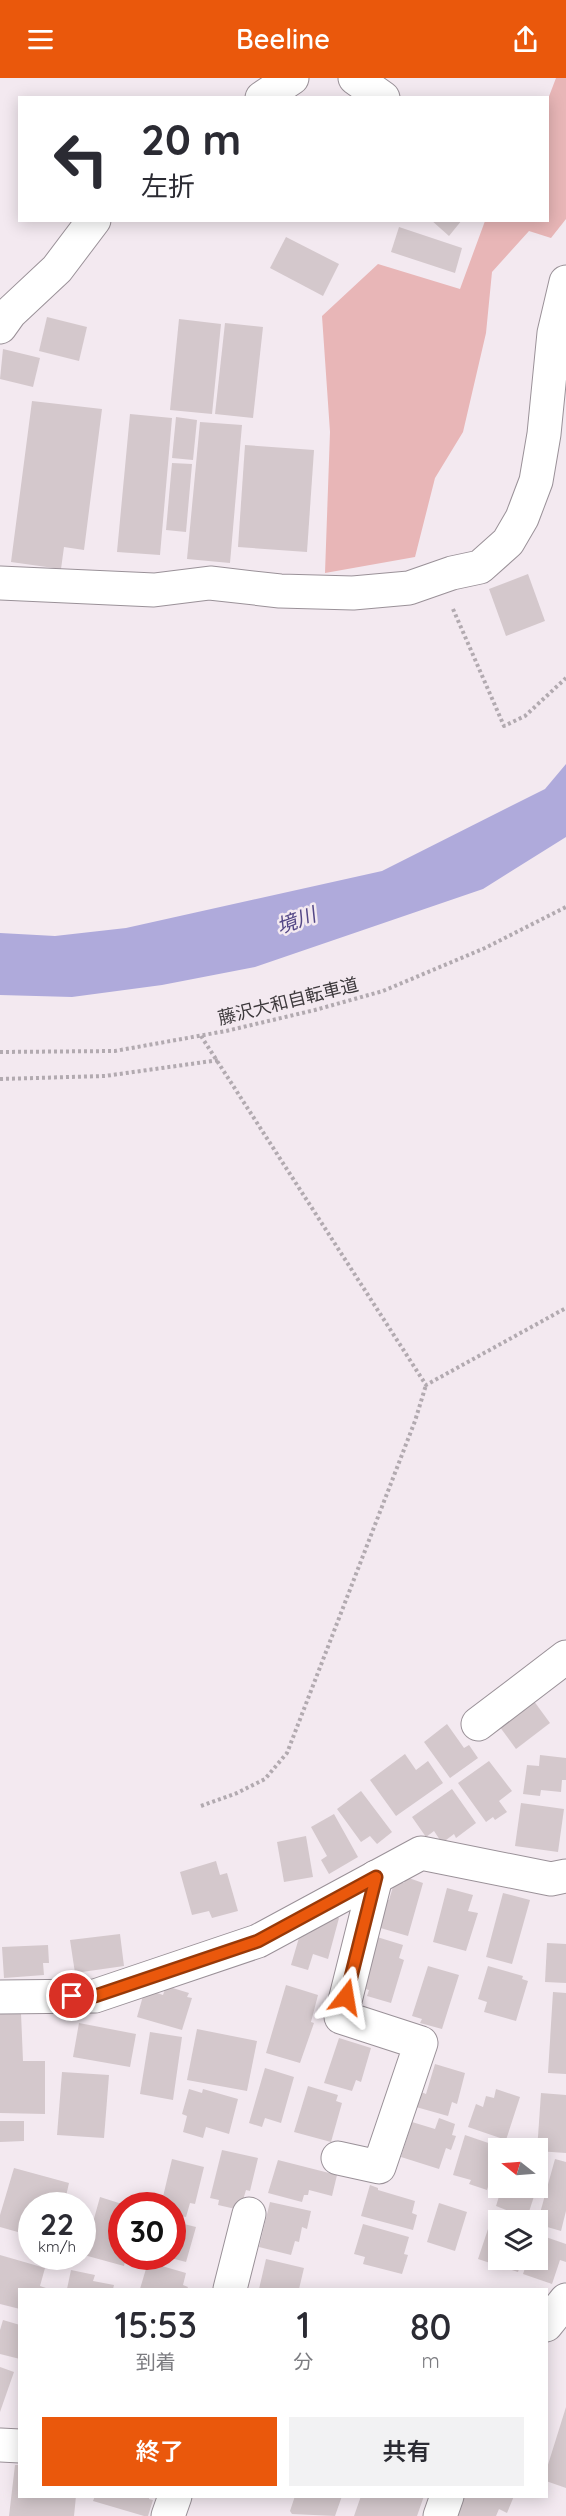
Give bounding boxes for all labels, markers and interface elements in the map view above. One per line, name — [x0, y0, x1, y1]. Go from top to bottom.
text: Beeline — [236, 22, 330, 56]
icon: menu — [24, 23, 57, 56]
icon: share — [509, 23, 542, 56]
text: 20 m — [141, 113, 241, 166]
icon: left — [42, 120, 120, 198]
text: 左折 — [141, 169, 195, 203]
water label: 境川 — [273, 901, 321, 939]
street label: 藤沢大和自転車道 — [215, 972, 361, 1030]
position arrow — [314, 1965, 378, 2029]
pin — [46, 1970, 97, 2021]
icon: arrive — [55, 1979, 88, 2012]
north arrow — [488, 2138, 548, 2198]
map controls — [488, 2138, 548, 2270]
speed limit sign: 30 — [108, 2192, 186, 2270]
text: 22 — [40, 2205, 74, 2243]
button: layers — [488, 2210, 548, 2270]
text: km/h — [38, 2237, 76, 2256]
text: 15:53 — [114, 2302, 197, 2347]
text: 1 — [297, 2302, 310, 2347]
text: 80 — [410, 2304, 451, 2349]
text: m — [422, 2348, 440, 2373]
text: 到着 — [136, 2349, 176, 2374]
text: 分 — [293, 2349, 313, 2374]
button: 終了 — [42, 2417, 277, 2486]
button: 共有 — [289, 2417, 524, 2486]

